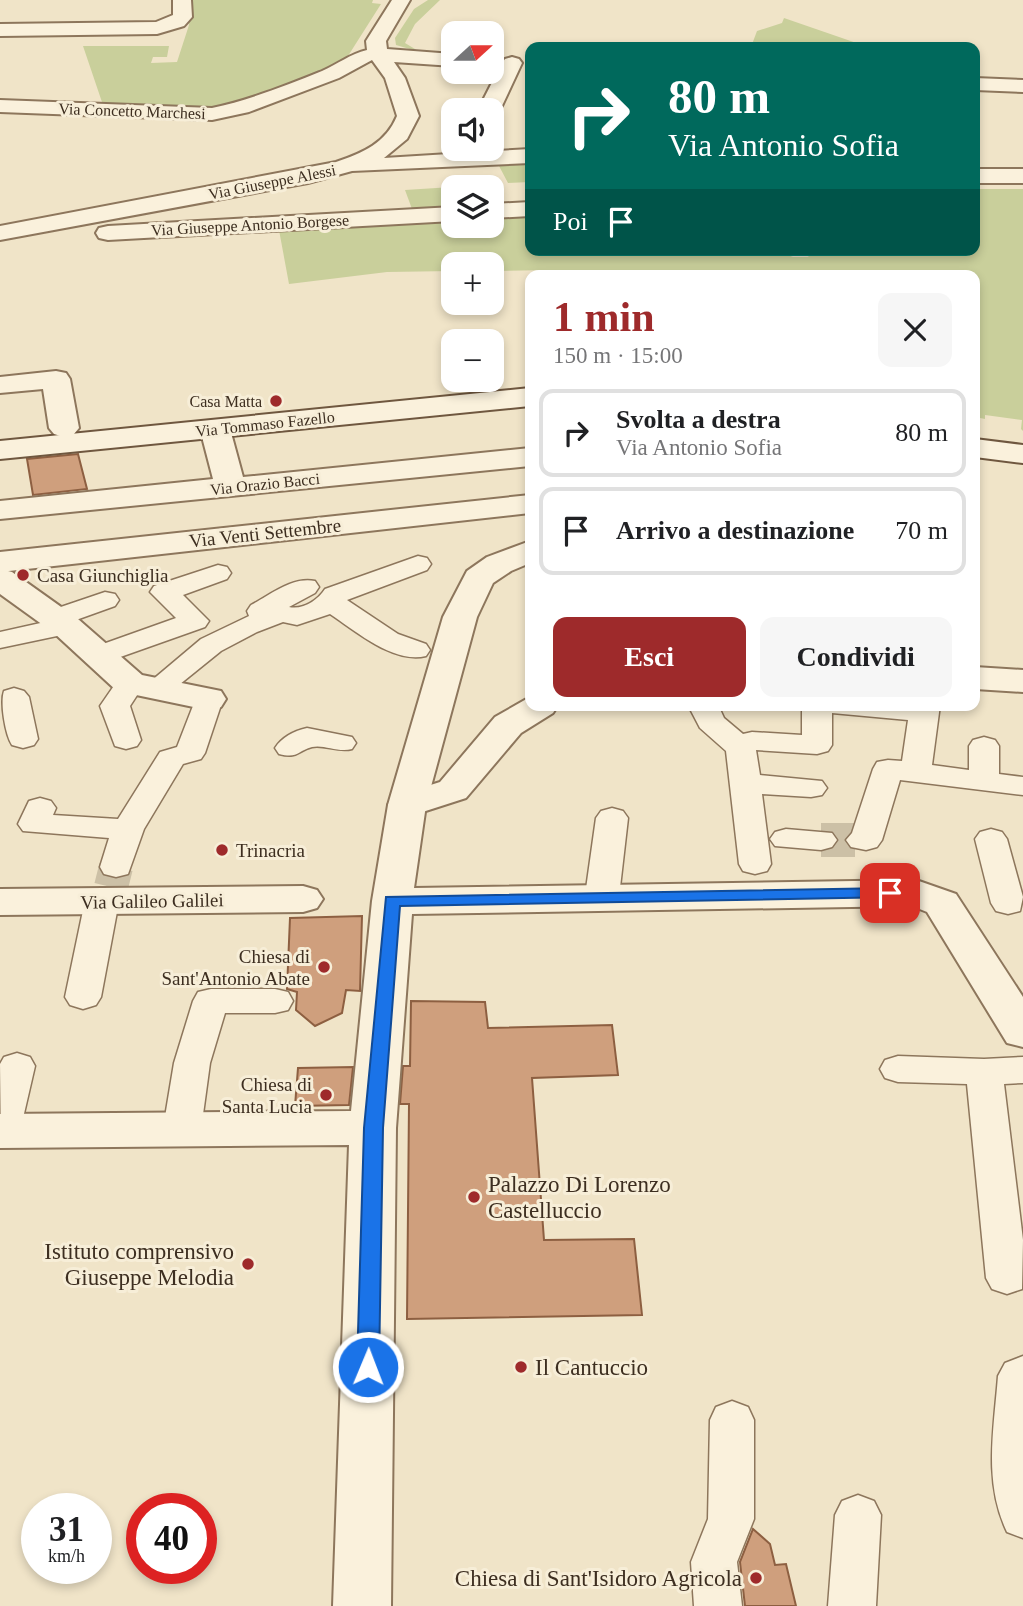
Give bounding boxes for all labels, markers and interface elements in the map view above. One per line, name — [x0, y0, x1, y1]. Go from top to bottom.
north arrow — [441, 21, 504, 84]
map controls — [441, 21, 504, 392]
text: 80 m — [668, 69, 770, 124]
icon: right — [553, 70, 644, 161]
button: sound — [441, 98, 504, 161]
street label: Via Concetto Marchesi — [58, 100, 207, 122]
text: Via Antonio Sofia — [668, 127, 899, 163]
street label: Via Giuseppe Alessi — [207, 161, 338, 204]
button: layers — [441, 175, 504, 238]
icon: arrive — [602, 203, 640, 241]
text: Poi — [553, 207, 588, 236]
street label: Via Giuseppe Antonio Borgese — [151, 211, 350, 240]
button: + — [441, 252, 504, 315]
button: close — [878, 293, 952, 367]
text: 1 min — [553, 294, 655, 340]
button: − — [441, 329, 504, 392]
text: 150 m · 15:00 — [553, 343, 683, 368]
place label: Casa Matta — [190, 393, 262, 410]
marker: Casa Matta — [268, 393, 284, 409]
text: Svolta a destra — [616, 405, 781, 434]
street label: Via Tommaso Fazello — [195, 408, 335, 440]
icon: right — [557, 414, 595, 452]
text: 80 m — [895, 418, 948, 447]
text: Via Antonio Sofia — [616, 435, 782, 460]
street label: Via Orazio Bacci — [209, 470, 321, 498]
icon: arrive — [557, 512, 595, 550]
street label: Via Venti Settembre — [188, 515, 342, 551]
text: Arrivo a destinazione — [616, 516, 854, 545]
text: 70 m — [895, 516, 948, 545]
place label: Casa Giunchiglia — [37, 565, 169, 586]
marker: Casa Giunchiglia — [15, 567, 31, 583]
button: Esci — [553, 617, 746, 697]
button: Condividi — [760, 617, 952, 697]
place label: Trinacria — [236, 840, 306, 861]
marker: Trinacria — [214, 842, 230, 858]
pin — [860, 863, 920, 923]
icon: arrive — [871, 874, 909, 912]
street label: Via Galileo Galilei — [80, 889, 224, 913]
place label: Chiesa di Sant'Antonio Abate — [161, 946, 310, 989]
marker: Chiesa di Sant'Antonio Abate — [316, 959, 332, 975]
place label: Chiesa di Santa Lucia — [222, 1074, 313, 1117]
marker: Chiesa di Santa Lucia — [318, 1087, 334, 1103]
place label: Palazzo Di Lorenzo Castelluccio — [488, 1172, 671, 1223]
marker: Palazzo Di Lorenzo Castelluccio — [466, 1189, 482, 1205]
place label: Istituto comprensivo Giuseppe Melodia — [44, 1239, 234, 1290]
marker: Istituto comprensivo Giuseppe Melodia — [240, 1256, 256, 1272]
position arrow — [331, 1330, 405, 1404]
place label: Il Cantuccio — [535, 1355, 648, 1380]
marker: Il Cantuccio — [513, 1359, 529, 1375]
speed limit sign: 40 — [126, 1493, 217, 1584]
text: 31 — [49, 1510, 84, 1549]
text: km/h — [48, 1546, 85, 1566]
place label: Chiesa di Sant'Isidoro Agricola — [455, 1566, 742, 1591]
marker: Chiesa di Sant'Isidoro Agricola — [748, 1570, 764, 1586]

